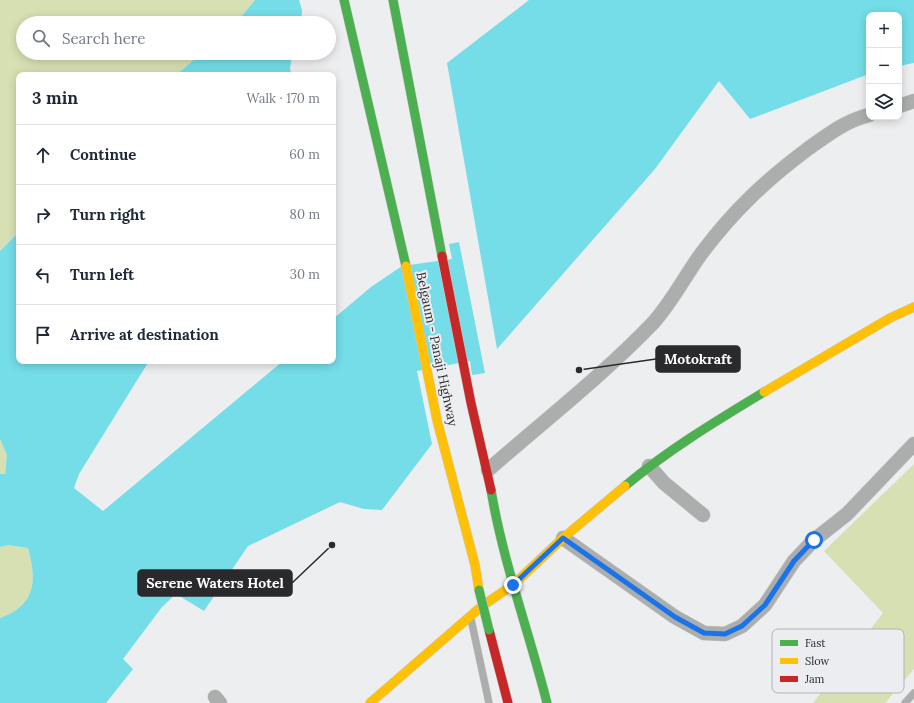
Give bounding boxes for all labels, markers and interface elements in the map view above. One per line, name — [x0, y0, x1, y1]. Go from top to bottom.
map controls — [866, 12, 902, 120]
button: + — [866, 12, 902, 48]
search box — [16, 16, 336, 60]
icon: search — [30, 27, 52, 49]
text: Search here — [62, 29, 145, 48]
button: − — [866, 48, 902, 84]
button: layers — [866, 84, 902, 120]
text: 3 min — [32, 87, 78, 109]
text: Walk · 170 m — [246, 90, 320, 107]
icon: ahead — [32, 144, 54, 166]
text: Continue — [70, 145, 136, 164]
text: 60 m — [289, 146, 320, 163]
icon: right — [32, 204, 54, 226]
text: Turn right — [70, 205, 146, 224]
text: 80 m — [290, 206, 320, 223]
icon: left — [32, 264, 54, 286]
text: Turn left — [70, 265, 134, 284]
text: 30 m — [290, 266, 320, 283]
street label: Belgaum - Panaji Highway — [412, 270, 462, 428]
icon: arrive — [32, 324, 54, 346]
text: Arrive at destination — [70, 325, 219, 344]
callout: Motokraft — [656, 346, 740, 372]
text: Motokraft — [664, 350, 732, 368]
route start — [805, 531, 823, 549]
callout: Serene Waters Hotel — [138, 570, 292, 596]
text: Serene Waters Hotel — [146, 574, 284, 592]
route end — [504, 576, 522, 594]
legend — [772, 629, 904, 693]
text: Fast — [805, 636, 826, 650]
text: Slow — [805, 654, 830, 668]
text: Jam — [804, 672, 825, 686]

